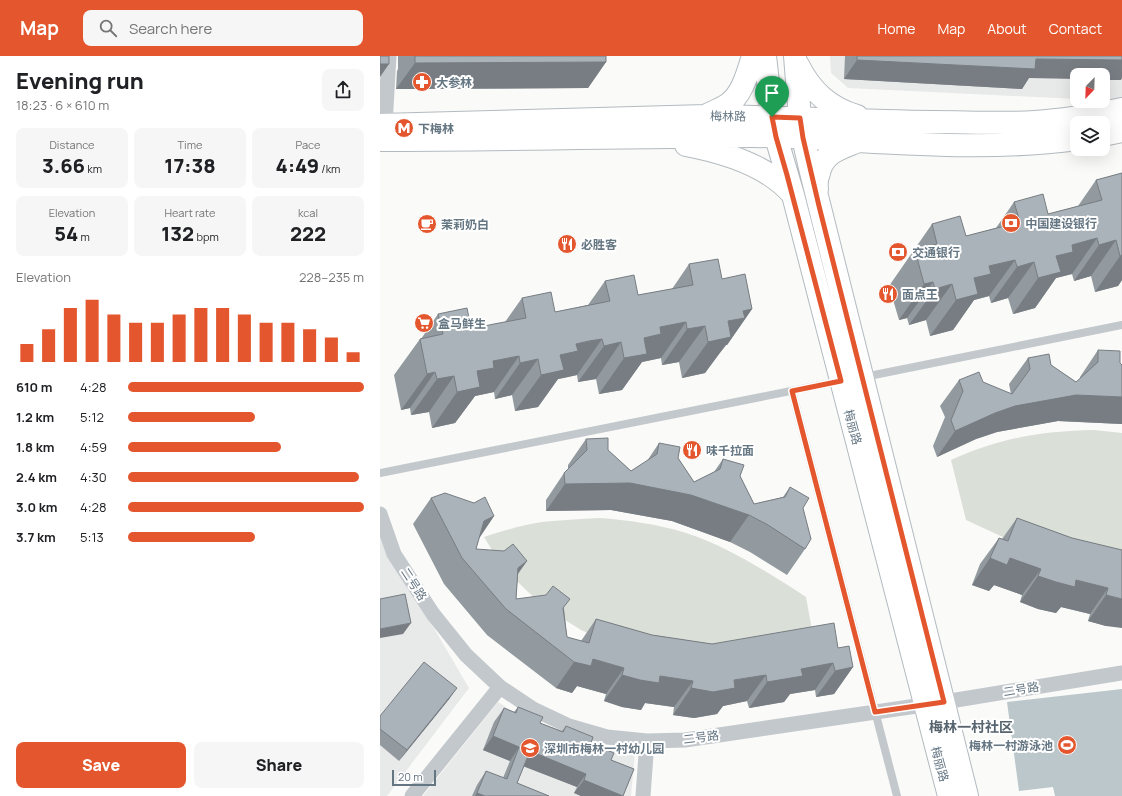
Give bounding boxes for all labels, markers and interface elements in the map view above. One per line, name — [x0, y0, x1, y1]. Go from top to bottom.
search box — [83, 10, 363, 46]
text: Map — [20, 15, 59, 41]
icon: search — [97, 17, 119, 39]
text: Search here — [129, 18, 212, 39]
text: Home — [878, 19, 915, 38]
text: Map — [937, 19, 965, 38]
text: About — [987, 19, 1027, 38]
text: Contact — [1049, 19, 1102, 38]
text: Evening run — [16, 66, 144, 96]
north arrow — [1070, 68, 1110, 108]
map controls — [1070, 68, 1110, 156]
button: share — [322, 69, 364, 111]
pharmacy icon: 大参林 — [411, 71, 433, 93]
place label: 大参林 — [436, 74, 472, 91]
pin — [755, 76, 789, 117]
icon: arrive — [761, 82, 783, 104]
text: 18:23 · 6 × 610 m — [16, 96, 109, 114]
street label: 梅林路 — [710, 107, 746, 125]
button: layers — [1070, 116, 1110, 156]
metro station icon: 下梅林 — [393, 117, 415, 139]
place label: 下梅林 — [418, 120, 454, 137]
text: Distance — [49, 137, 95, 152]
text: Time — [178, 137, 202, 152]
text: Pace — [296, 137, 320, 152]
text: 3.66 — [42, 152, 85, 179]
text: 17:38 — [164, 152, 216, 179]
text: 4:49 — [276, 152, 319, 179]
text: km — [85, 161, 102, 176]
text: /km — [319, 161, 340, 176]
text: Elevation — [49, 205, 95, 220]
text: Heart rate — [164, 205, 216, 220]
text: kcal — [298, 205, 318, 220]
bank icon: 中国建设银行 — [1000, 212, 1022, 234]
cafe icon: 茉莉奶白 — [416, 213, 438, 235]
place label: 中国建设银行 — [1025, 215, 1097, 232]
place label: 茉莉奶白 — [441, 216, 489, 233]
text: 54 — [54, 220, 78, 247]
text: 132 — [161, 220, 194, 247]
text: 222 — [290, 220, 326, 247]
text: m — [78, 229, 90, 244]
text: bpm — [194, 229, 219, 244]
restaurant icon: 必胜客 — [556, 233, 578, 255]
place label: 必胜客 — [581, 236, 617, 253]
bank icon: 交通银行 — [887, 241, 909, 263]
place label: 交通银行 — [912, 244, 960, 261]
text: Elevation — [16, 268, 71, 286]
text: 228–235 m — [299, 268, 364, 286]
restaurant icon: 面点王 — [877, 283, 899, 305]
place label: 面点王 — [902, 286, 938, 303]
supermarket icon: 盒马鲜生 — [413, 312, 435, 334]
place label: 盒马鲜生 — [438, 315, 486, 332]
text: 610 m — [16, 378, 52, 396]
text: 4:28 — [80, 378, 107, 396]
street label: 梅丽路 — [840, 407, 866, 447]
text: 1.2 km — [16, 408, 54, 426]
text: 5:12 — [80, 408, 104, 426]
text: 1.8 km — [16, 438, 54, 456]
text: 4:59 — [80, 438, 107, 456]
restaurant icon: 味千拉面 — [681, 439, 703, 461]
place label: 味千拉面 — [706, 442, 754, 459]
text: 2.4 km — [16, 468, 57, 486]
text: 4:30 — [80, 468, 107, 486]
text: 3.0 km — [16, 498, 57, 516]
text: 4:28 — [80, 498, 107, 516]
text: 3.7 km — [16, 528, 56, 546]
text: 5:13 — [80, 528, 104, 546]
street label: 二号路 — [397, 564, 431, 604]
street label: 二号路 — [1002, 678, 1040, 700]
district label: 梅林一村社区 — [929, 717, 1013, 736]
street label: 二号路 — [682, 726, 720, 748]
sports icon: 梅林一村游泳池 — [1056, 734, 1078, 756]
school or university icon: 深圳市梅林一村幼儿园 — [519, 737, 541, 759]
place label: 梅林一村游泳池 — [969, 737, 1053, 754]
place label: 深圳市梅林一村幼儿园 — [544, 740, 664, 757]
button: Save — [16, 742, 186, 788]
button: Share — [194, 742, 364, 788]
street label: 梅丽路 — [927, 744, 953, 784]
scale bar — [392, 768, 436, 787]
text: 20 m — [398, 769, 423, 784]

